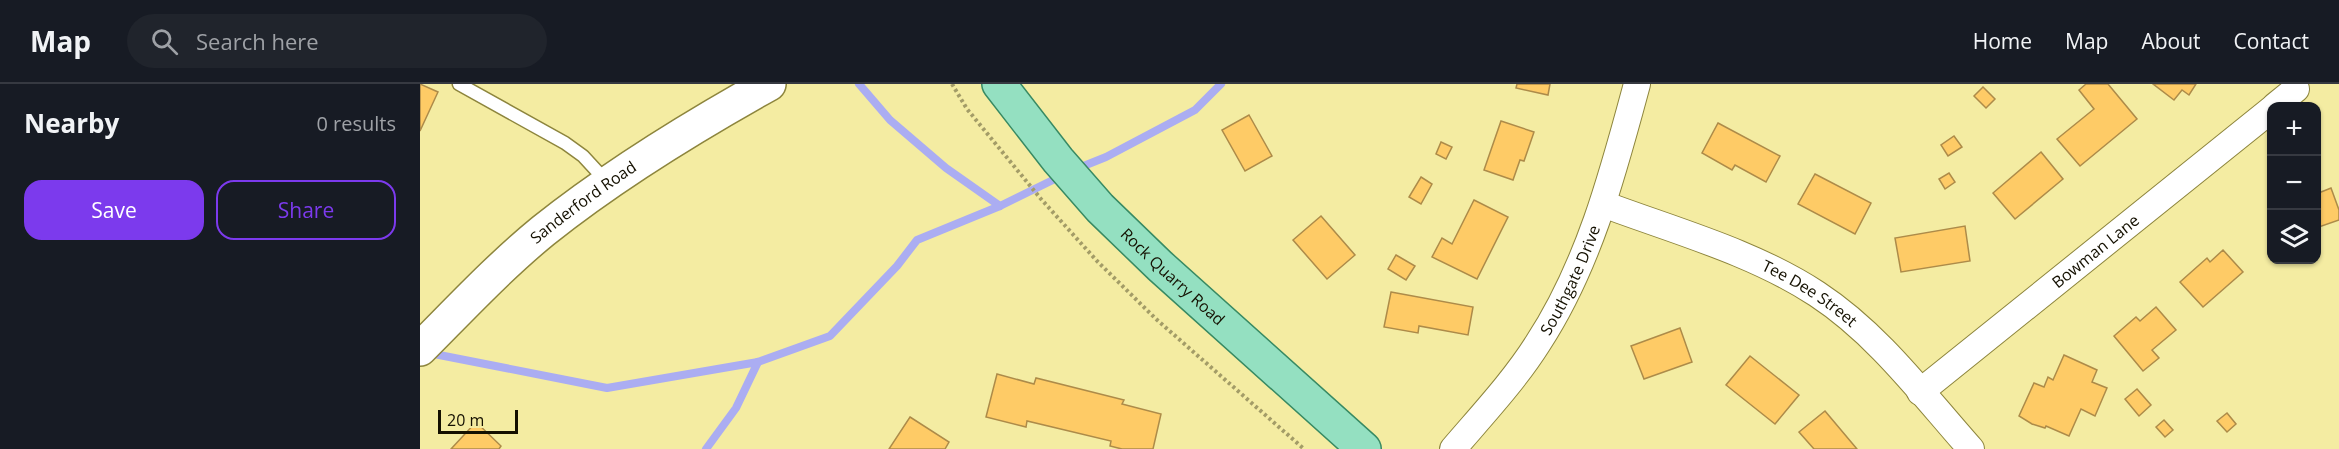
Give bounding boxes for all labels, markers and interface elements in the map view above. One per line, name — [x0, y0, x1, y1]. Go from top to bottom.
search box — [127, 14, 547, 68]
text: Map — [30, 22, 91, 60]
icon: search — [148, 25, 181, 58]
text: Search here — [196, 26, 319, 56]
text: Home — [1973, 27, 2032, 55]
text: Map — [2065, 27, 2108, 55]
text: About — [2141, 27, 2201, 55]
text: Contact — [2234, 27, 2309, 55]
map controls — [2267, 102, 2321, 264]
button: + — [2267, 102, 2321, 156]
text: Nearby — [24, 105, 119, 141]
text: 0 results — [316, 110, 396, 137]
street label: Sanderford Road — [525, 156, 640, 248]
button: − — [2267, 156, 2321, 210]
button: Save — [24, 180, 204, 240]
button: Share — [216, 180, 396, 240]
street label: Bowman Lane — [2047, 209, 2144, 293]
button: layers — [2267, 210, 2321, 264]
street label: Southgate Drive — [1535, 222, 1605, 339]
street label: Rock Quarry Road — [1116, 223, 1230, 330]
street label: Tee Dee Street — [1759, 254, 1862, 332]
scale bar — [438, 407, 518, 434]
text: 20 m — [447, 409, 484, 431]

